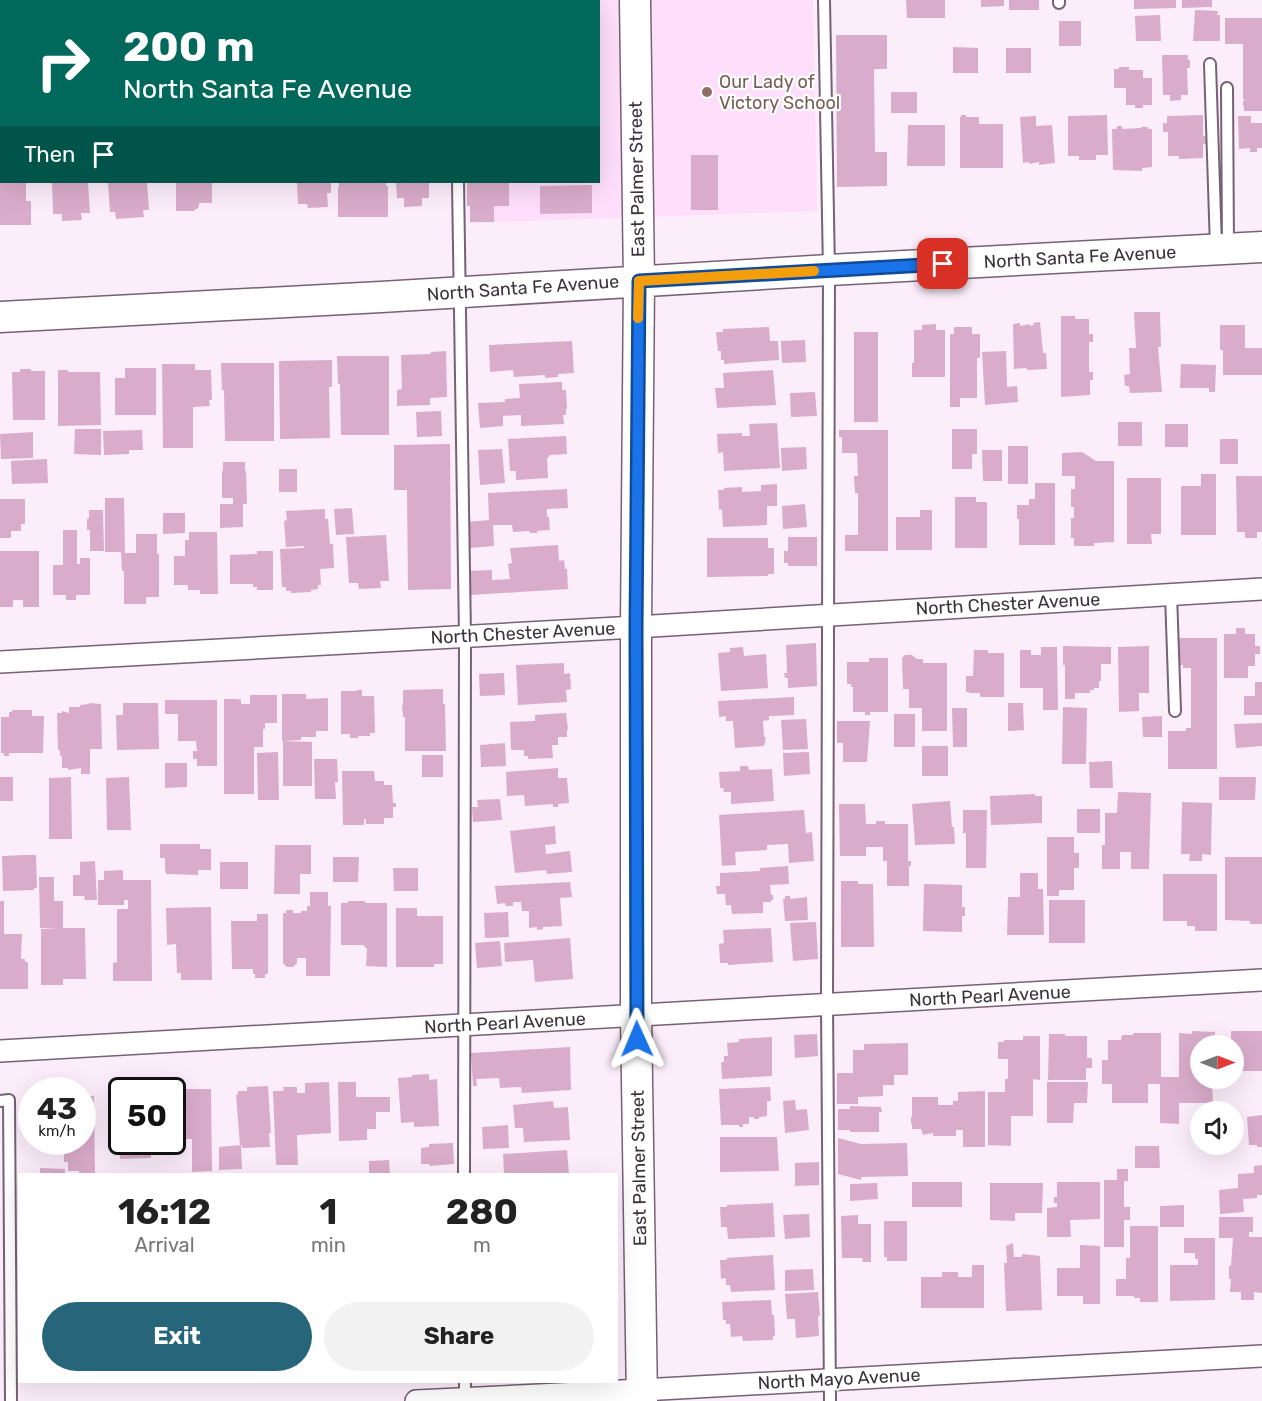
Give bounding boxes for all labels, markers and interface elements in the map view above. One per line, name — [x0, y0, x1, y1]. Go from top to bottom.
text: 200 m — [123, 22, 255, 72]
icon: right — [24, 24, 102, 102]
place label: Our Lady of Victory School — [719, 71, 840, 114]
text: North Santa Fe Avenue — [123, 73, 412, 105]
marker: Our Lady of Victory School — [700, 85, 714, 99]
street label: East Palmer Street — [625, 101, 649, 257]
icon: arrive — [87, 138, 120, 171]
text: Then — [24, 141, 75, 168]
pin — [917, 238, 968, 289]
street label: North Santa Fe Avenue — [983, 241, 1177, 273]
icon: arrive — [926, 247, 959, 280]
street label: North Santa Fe Avenue — [426, 270, 620, 306]
street label: North Chester Avenue — [915, 588, 1101, 620]
street label: North Chester Avenue — [430, 617, 616, 649]
street label: North Pearl Avenue — [909, 981, 1071, 1011]
position arrow — [605, 1007, 669, 1071]
street label: North Pearl Avenue — [424, 1008, 586, 1038]
north arrow — [1190, 1035, 1244, 1089]
map controls — [1190, 1035, 1244, 1155]
speed limit sign: 50 — [108, 1077, 186, 1155]
street label: East Palmer Street — [627, 1090, 651, 1246]
text: 43 — [37, 1091, 77, 1127]
button: sound — [1190, 1101, 1244, 1155]
text: km/h — [38, 1122, 76, 1140]
text: 16:12 — [118, 1190, 211, 1233]
text: 1 — [319, 1190, 337, 1233]
text: 280 — [446, 1190, 518, 1233]
text: Arrival — [135, 1233, 195, 1257]
text: min — [311, 1233, 346, 1257]
text: m — [473, 1233, 491, 1257]
button: Exit — [42, 1302, 312, 1371]
button: Share — [324, 1302, 594, 1371]
street label: North Mayo Avenue — [757, 1364, 921, 1394]

